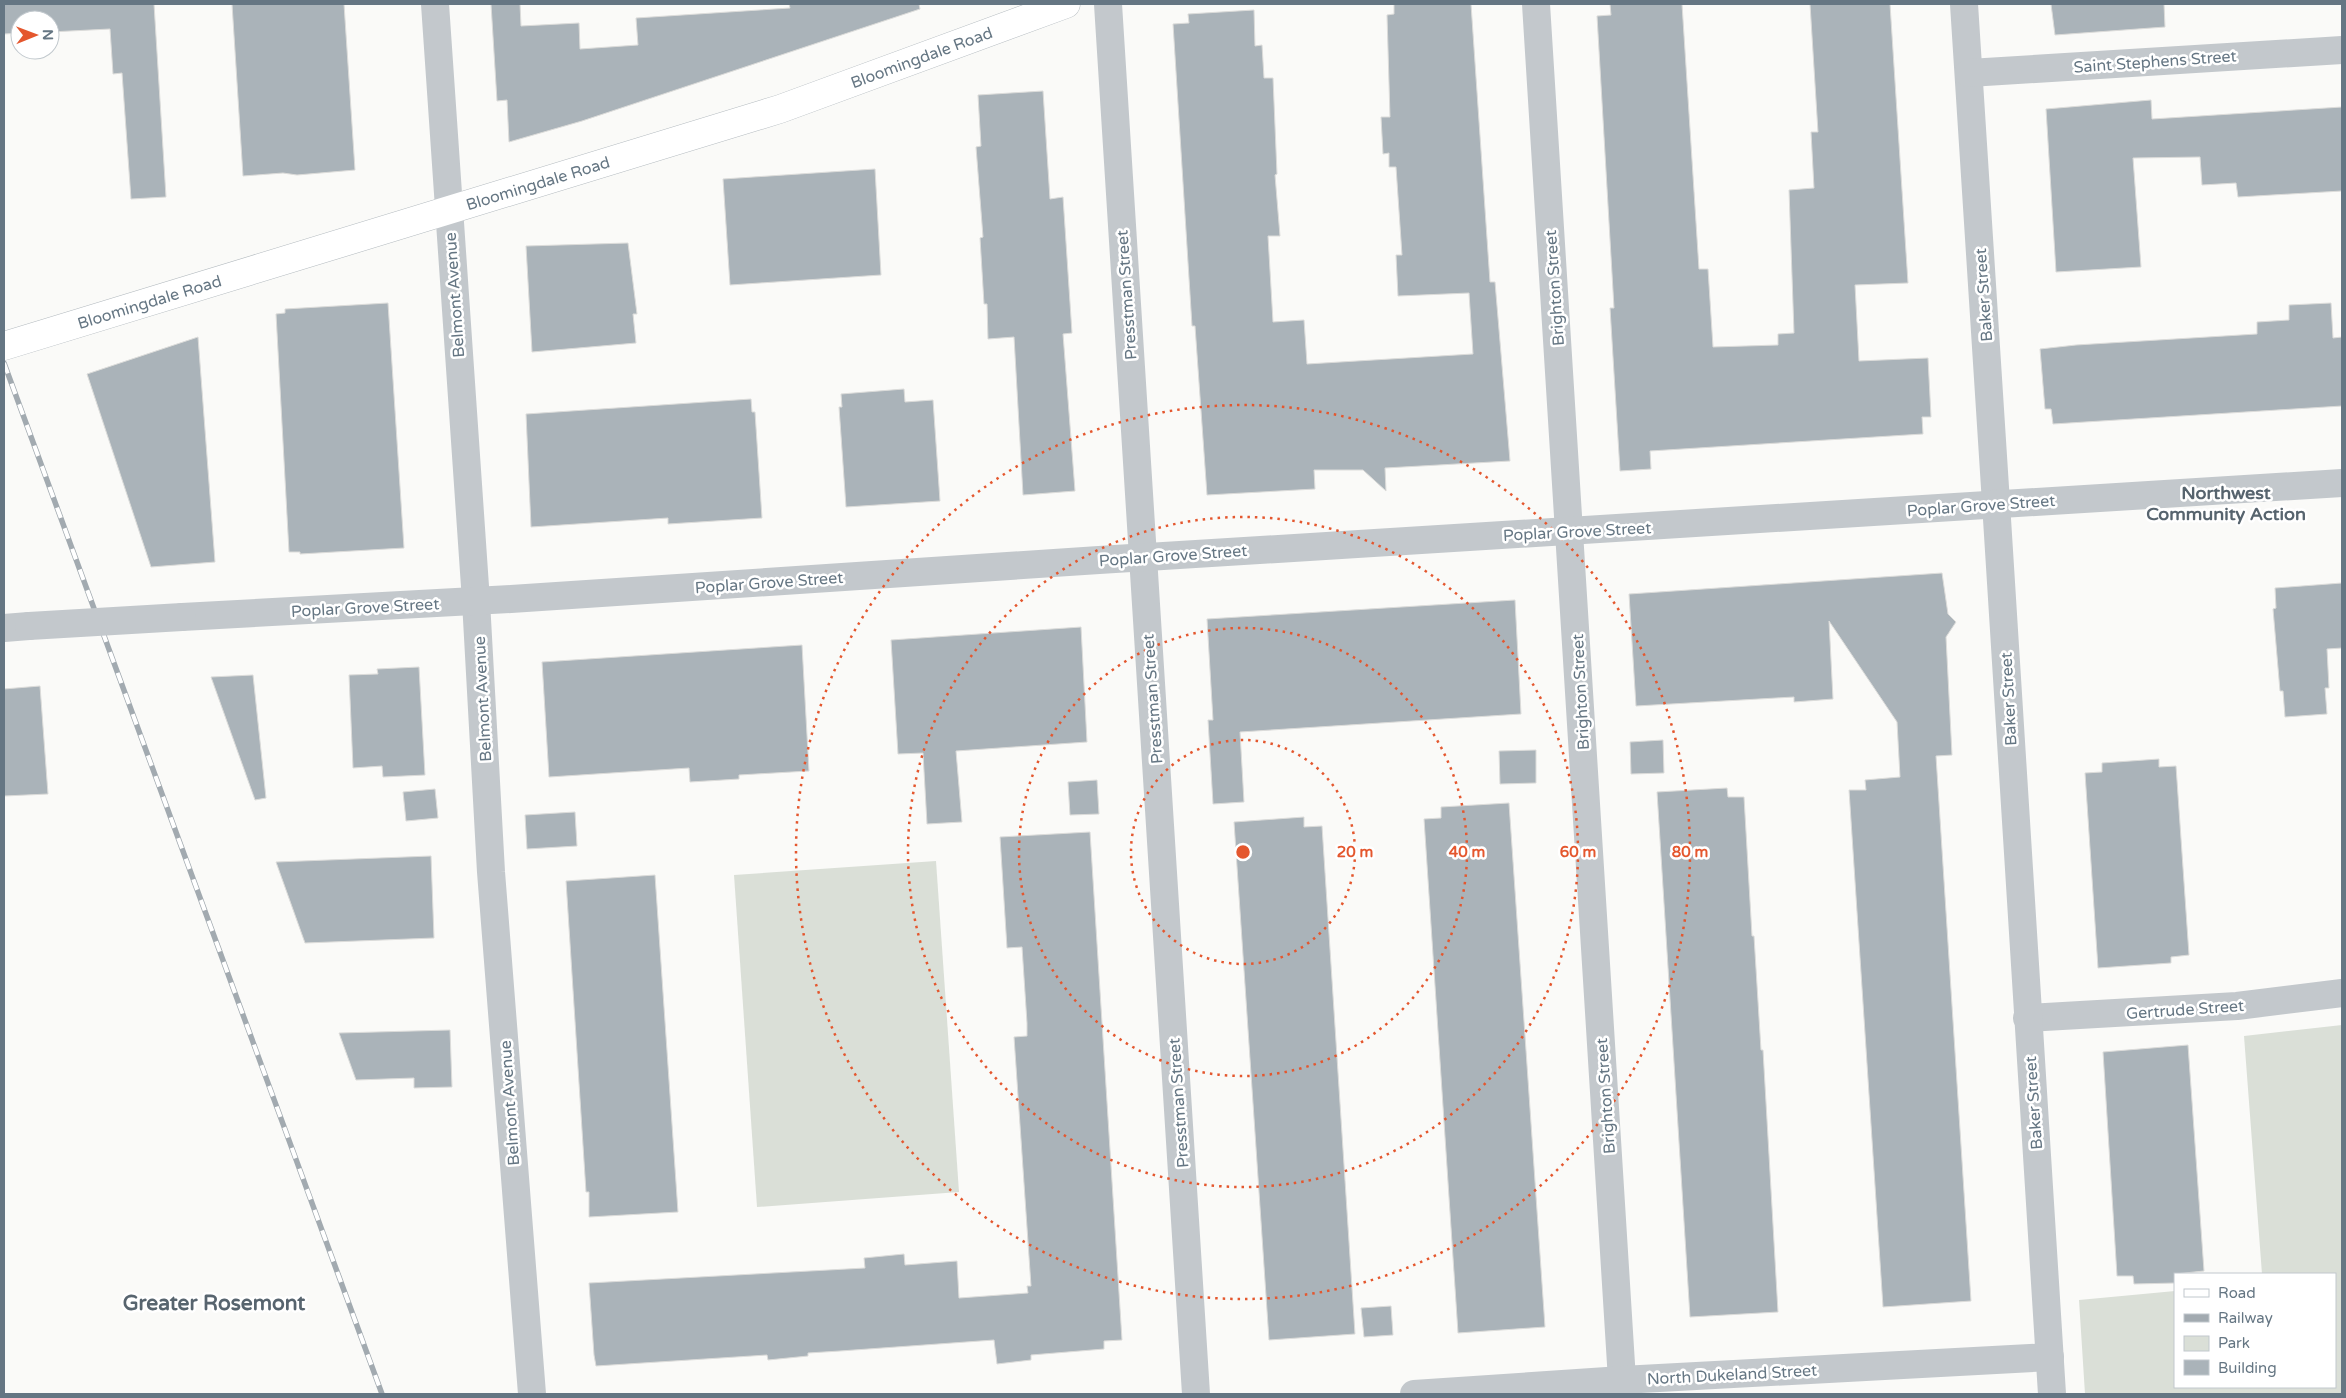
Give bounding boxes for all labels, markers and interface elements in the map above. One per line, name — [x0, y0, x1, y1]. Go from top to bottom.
north arrow — [10, 10, 60, 60]
street label: Bloomingdale Road — [848, 23, 995, 93]
text: N — [39, 29, 56, 41]
street label: Saint Stephens Street — [2073, 46, 2237, 78]
street label: Bloomingdale Road — [464, 153, 612, 215]
street label: Presstman Street — [1112, 229, 1142, 361]
street label: Brighton Street — [1541, 229, 1569, 347]
street label: Belmont Avenue — [441, 232, 469, 358]
street label: Baker Street — [1971, 247, 1997, 342]
street label: Bloomingdale Road — [75, 271, 224, 334]
district label: Northwest Community Action — [2146, 482, 2306, 525]
street label: Poplar Grove Street — [1906, 491, 2056, 521]
street label: Poplar Grove Street — [1502, 518, 1652, 546]
street label: Poplar Grove Street — [1098, 541, 1248, 571]
street label: Poplar Grove Street — [694, 568, 844, 598]
street label: Poplar Grove Street — [290, 594, 440, 622]
street label: Presstman Street — [1138, 633, 1168, 765]
street label: Brighton Street — [1568, 633, 1594, 750]
street label: Belmont Avenue — [470, 636, 496, 762]
street label: Baker Street — [1997, 652, 2021, 746]
centre of rings — [1234, 843, 1252, 861]
text: 20 m — [1337, 843, 1373, 861]
text: 40 m — [1449, 843, 1485, 861]
text: 60 m — [1560, 843, 1596, 861]
text: 80 m — [1672, 843, 1708, 861]
street label: Gertrude Street — [2125, 996, 2245, 1024]
street label: Presstman Street — [1164, 1037, 1194, 1169]
street label: Brighton Street — [1592, 1037, 1620, 1155]
street label: Belmont Avenue — [496, 1040, 524, 1166]
street label: Baker Street — [2021, 1055, 2047, 1150]
legend — [2174, 1273, 2336, 1388]
text: Road — [2218, 1284, 2256, 1302]
district label: Greater Rosemont — [123, 1291, 305, 1316]
text: Railway — [2218, 1309, 2273, 1327]
text: Park — [2218, 1334, 2250, 1352]
text: Building — [2218, 1359, 2277, 1377]
street label: North Dukeland Street — [1646, 1361, 1818, 1389]

